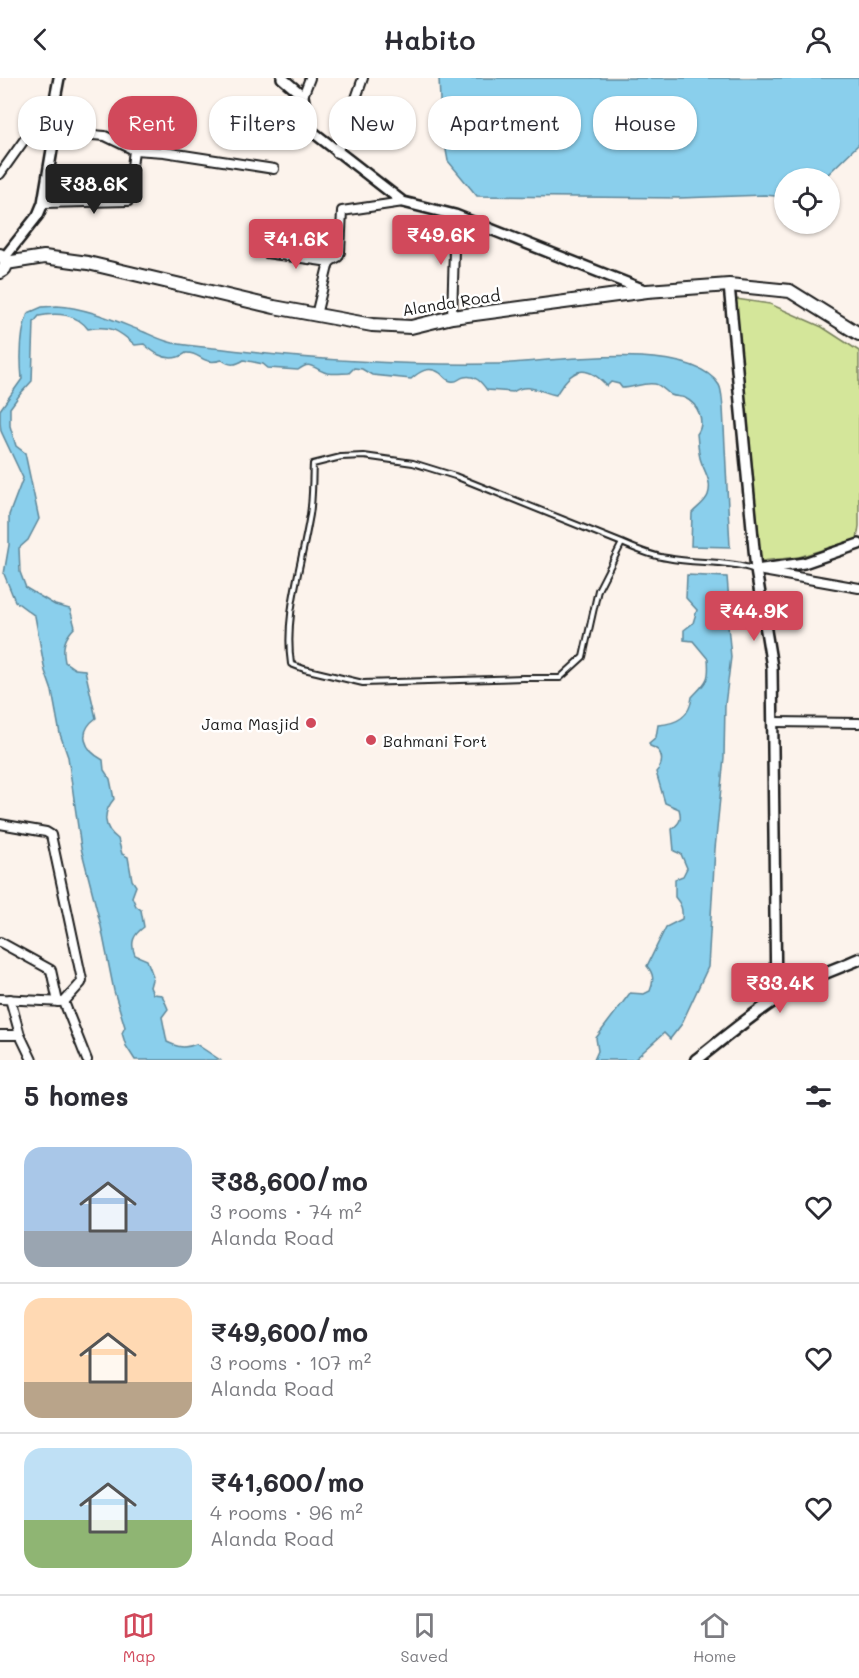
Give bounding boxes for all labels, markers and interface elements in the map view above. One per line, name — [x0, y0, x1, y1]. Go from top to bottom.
text: Habito — [384, 22, 475, 57]
icon: back — [24, 23, 57, 56]
icon: person — [802, 23, 835, 56]
chip: Buy — [18, 96, 96, 150]
chip: Rent — [108, 96, 197, 150]
chip: Filters — [209, 96, 317, 150]
chip: New — [329, 96, 416, 150]
chip: Apartment — [428, 96, 581, 150]
chip: House — [593, 96, 697, 150]
pin: ₹38.6K — [45, 164, 143, 215]
map controls — [774, 168, 840, 234]
button: locate — [774, 168, 840, 234]
text: ₹38.6K — [59, 170, 129, 196]
pin: ₹49.6K — [392, 215, 490, 266]
pin: ₹41.6K — [247, 219, 345, 270]
text: ₹49.6K — [406, 221, 476, 247]
text: ₹41.6K — [263, 225, 329, 251]
street label: Alanda Road — [400, 284, 502, 320]
pin: ₹44.9K — [705, 591, 803, 642]
text: ₹44.9K — [719, 597, 789, 623]
place label: Jama Masjid — [201, 713, 299, 734]
marker: Jama Masjid — [304, 716, 318, 730]
place label: Bahmani Fort — [383, 730, 487, 751]
marker: Bahmani Fort — [364, 733, 378, 747]
pin: ₹33.4K — [731, 963, 829, 1014]
text: ₹33.4K — [745, 969, 815, 995]
text: 5 homes — [24, 1079, 129, 1113]
icon: filters — [802, 1080, 835, 1113]
text: ₹38,600/mo — [210, 1164, 368, 1198]
icon: home — [72, 1171, 144, 1243]
icon: heart — [802, 1191, 835, 1224]
text: 3 rooms · 74 m² — [210, 1198, 362, 1224]
text: Alanda Road — [210, 1224, 334, 1250]
text: ₹49,600/mo — [210, 1315, 368, 1349]
icon: home — [72, 1322, 144, 1394]
icon: heart — [802, 1342, 835, 1375]
text: 3 rooms · 107 m² — [210, 1349, 371, 1375]
text: Alanda Road — [210, 1375, 334, 1401]
text: ₹41,600/mo — [210, 1465, 364, 1499]
icon: home — [72, 1472, 144, 1544]
icon: heart — [802, 1492, 835, 1525]
text: 4 rooms · 96 m² — [210, 1499, 363, 1525]
text: Alanda Road — [210, 1525, 334, 1551]
tab: Map — [122, 1609, 155, 1666]
tab: Saved — [400, 1609, 448, 1666]
tab: Home — [693, 1609, 736, 1666]

